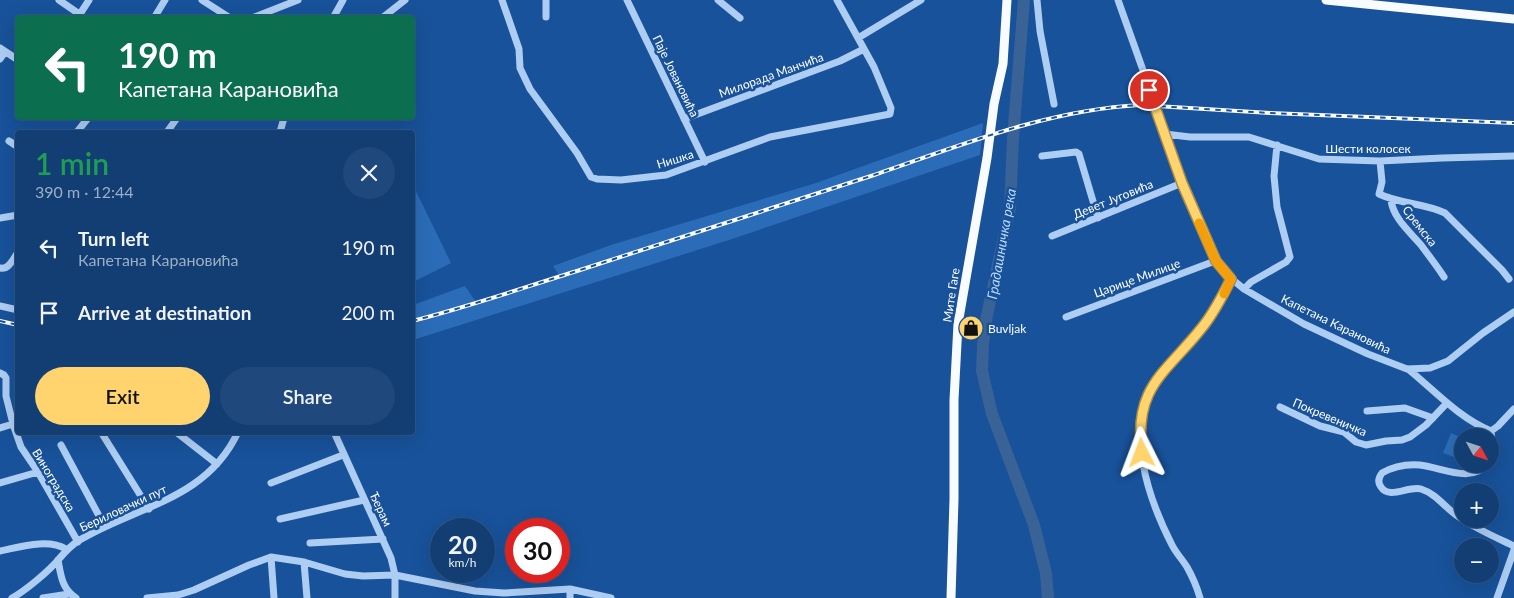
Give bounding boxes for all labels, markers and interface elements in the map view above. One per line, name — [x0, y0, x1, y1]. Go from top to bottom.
street label: Паје Јовановића — [650, 32, 702, 120]
text: 190 m — [118, 33, 217, 75]
icon: left — [35, 35, 100, 100]
street label: Милорада Манчића — [717, 49, 825, 101]
pin — [1128, 69, 1170, 111]
text: Капетана Карановића — [118, 75, 339, 102]
icon: arrive — [1135, 76, 1163, 104]
street label: Шести колосек — [1325, 141, 1411, 156]
text: 1 min — [35, 145, 109, 181]
street label: Нишка — [655, 146, 695, 172]
button: close — [343, 147, 395, 199]
street label: Девет Југовића — [1071, 176, 1155, 222]
text: 390 m · 12:44 — [35, 182, 134, 201]
water label: Градашничка река — [983, 187, 1019, 301]
street label: Сремска — [1399, 203, 1441, 249]
text: Turn left — [78, 227, 149, 250]
icon: left — [35, 234, 63, 262]
text: 190 m — [341, 236, 395, 259]
text: Капетана Карановића — [78, 250, 239, 269]
street label: Царице Милице — [1092, 255, 1182, 301]
street label: Мите Гаге — [939, 267, 963, 323]
street label: Капетана Карановића — [1279, 291, 1393, 357]
icon: arrive — [35, 299, 63, 327]
text: Arrive at destination — [78, 301, 251, 324]
text: 200 m — [341, 301, 395, 324]
shop icon: Buvljak — [958, 315, 984, 341]
place label: Buvljak — [988, 321, 1027, 336]
button: Exit — [35, 367, 210, 425]
button: Share — [220, 367, 395, 425]
street label: Покревеничка — [1291, 395, 1369, 439]
position arrow — [1115, 426, 1167, 478]
north arrow — [1454, 428, 1499, 472]
map controls — [1454, 428, 1499, 583]
street label: Виноградска — [29, 446, 79, 514]
street label: Бериловачки пут — [77, 481, 169, 535]
button: + — [1454, 483, 1499, 528]
street label: Ђерам — [367, 489, 395, 529]
speed limit sign: 30 — [505, 518, 570, 583]
text: 20 — [448, 529, 477, 559]
button: − — [1454, 538, 1499, 583]
text: km/h — [448, 555, 477, 570]

